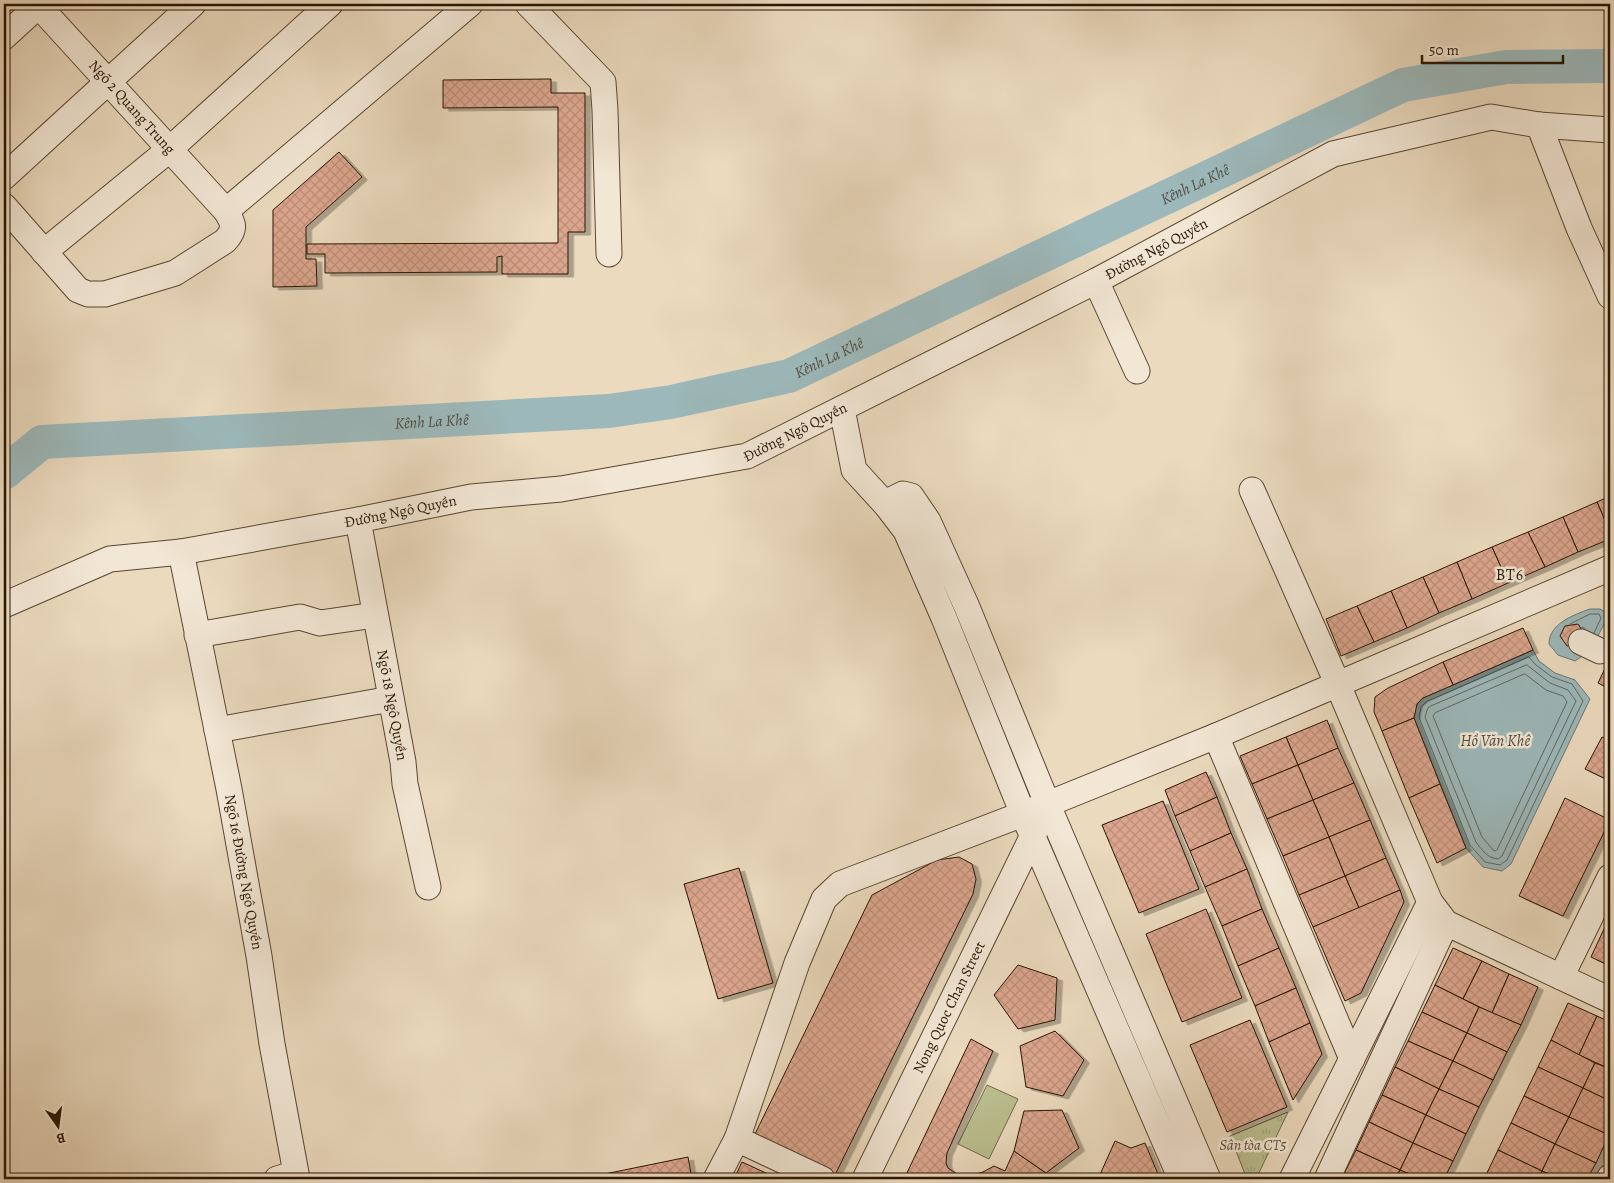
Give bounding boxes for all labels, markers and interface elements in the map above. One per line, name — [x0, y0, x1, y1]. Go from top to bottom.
scale bar — [1422, 32, 1563, 64]
text: 50 m — [1429, 40, 1459, 60]
street label: Ngõ 2 Quang Trung — [84, 56, 180, 159]
water label: Kênh La Khê — [1157, 158, 1234, 210]
street label: Đường Ngô Quyền — [1101, 213, 1211, 285]
water label: Kênh La Khê — [791, 332, 868, 384]
street label: Đường Ngô Quyền — [740, 397, 850, 466]
water label: Kênh La Khê — [394, 409, 470, 435]
street label: Đường Ngô Quyền — [343, 490, 458, 532]
district label: BT6 — [1496, 564, 1524, 586]
street label: Ngõ 18 Ngô Quyền — [372, 648, 412, 762]
water label: Hồ Văn Khê — [1460, 730, 1531, 752]
street label: Ngõ 16 Đường Ngô Quyền — [220, 793, 268, 951]
street label: Nong Quoc Chan Street — [908, 938, 990, 1077]
north arrow — [32, 1100, 82, 1150]
text: B — [54, 1128, 68, 1148]
park label: Sân tòa CT5 — [1220, 1135, 1287, 1155]

